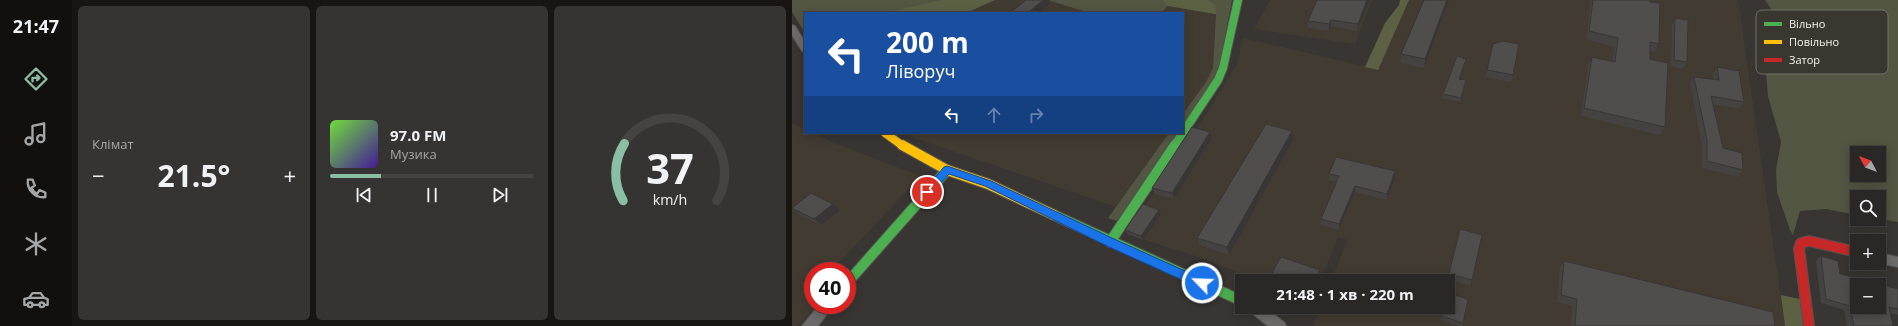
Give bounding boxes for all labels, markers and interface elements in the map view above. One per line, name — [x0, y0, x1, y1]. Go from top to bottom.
legend — [1756, 10, 1888, 74]
text: 21:47 — [13, 14, 59, 38]
text: Вільно — [1789, 16, 1826, 31]
text: 200 m — [886, 23, 969, 61]
icon: left — [820, 28, 872, 80]
text: Повільно — [1789, 34, 1839, 49]
text: Затор — [1789, 52, 1820, 67]
text: Ліворуч — [886, 59, 955, 83]
icon: directions — [22, 65, 50, 93]
icon: left — [941, 104, 963, 126]
icon: ahead — [983, 104, 1005, 126]
icon: right — [1025, 104, 1047, 126]
icon: music — [22, 120, 50, 148]
text: 97.0 FM — [390, 125, 446, 145]
text: Клімат — [92, 135, 134, 153]
text: 37 — [646, 140, 694, 196]
text: Музика — [390, 145, 437, 163]
north arrow — [1850, 146, 1886, 182]
map controls — [1850, 146, 1886, 314]
text: 21.5° — [158, 155, 230, 196]
text: − — [92, 160, 105, 190]
text: + — [283, 160, 296, 190]
icon: phone — [22, 175, 50, 203]
pin — [910, 175, 944, 209]
icon: arrive — [916, 181, 938, 203]
icon: previous — [353, 184, 375, 206]
icon: pause — [421, 184, 443, 206]
icon: next — [489, 184, 511, 206]
text: km/h — [653, 190, 687, 209]
button: search — [1850, 190, 1886, 226]
icon: climate — [22, 230, 50, 258]
button: + — [1850, 234, 1886, 270]
speed limit sign: 40 — [804, 262, 856, 314]
position arrow — [1181, 262, 1223, 304]
button: − — [1850, 278, 1886, 314]
text: 21:48 · 1 хв · 220 m — [1276, 284, 1414, 304]
icon: car — [22, 285, 50, 313]

